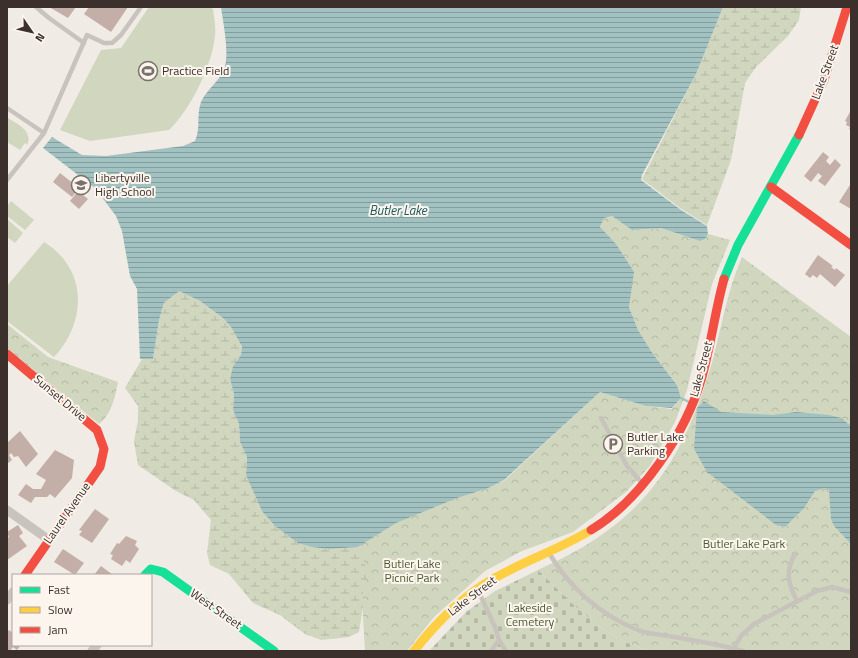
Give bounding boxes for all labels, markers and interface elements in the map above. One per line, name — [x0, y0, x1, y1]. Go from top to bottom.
north arrow — [12, 12, 52, 52]
text: N — [32, 30, 49, 45]
street label: Lake Street — [806, 41, 843, 102]
sports icon: Practice Field — [137, 60, 159, 82]
place label: Practice Field — [162, 61, 229, 80]
place label: Libertyville High School — [95, 168, 155, 201]
school or university icon: Libertyville High School — [70, 174, 92, 196]
water label: Butler Lake — [369, 200, 428, 220]
street label: Lake Street — [684, 338, 717, 399]
street label: Sunset Drive — [30, 370, 91, 425]
place label: Butler Lake Parking — [627, 427, 684, 460]
parking icon: Butler Lake Parking — [602, 433, 624, 455]
street label: Laurel Avenue — [38, 478, 95, 547]
park label: Butler Lake Park — [703, 534, 786, 553]
park label: Butler Lake Picnic Park — [383, 554, 441, 587]
street label: Lake Street — [443, 570, 501, 620]
legend — [12, 574, 152, 646]
text: Fast — [48, 580, 71, 599]
street label: West Street — [186, 584, 247, 634]
park label: Lakeside Cemetery — [506, 598, 555, 631]
text: Slow — [48, 600, 73, 619]
text: Jam — [48, 620, 68, 639]

